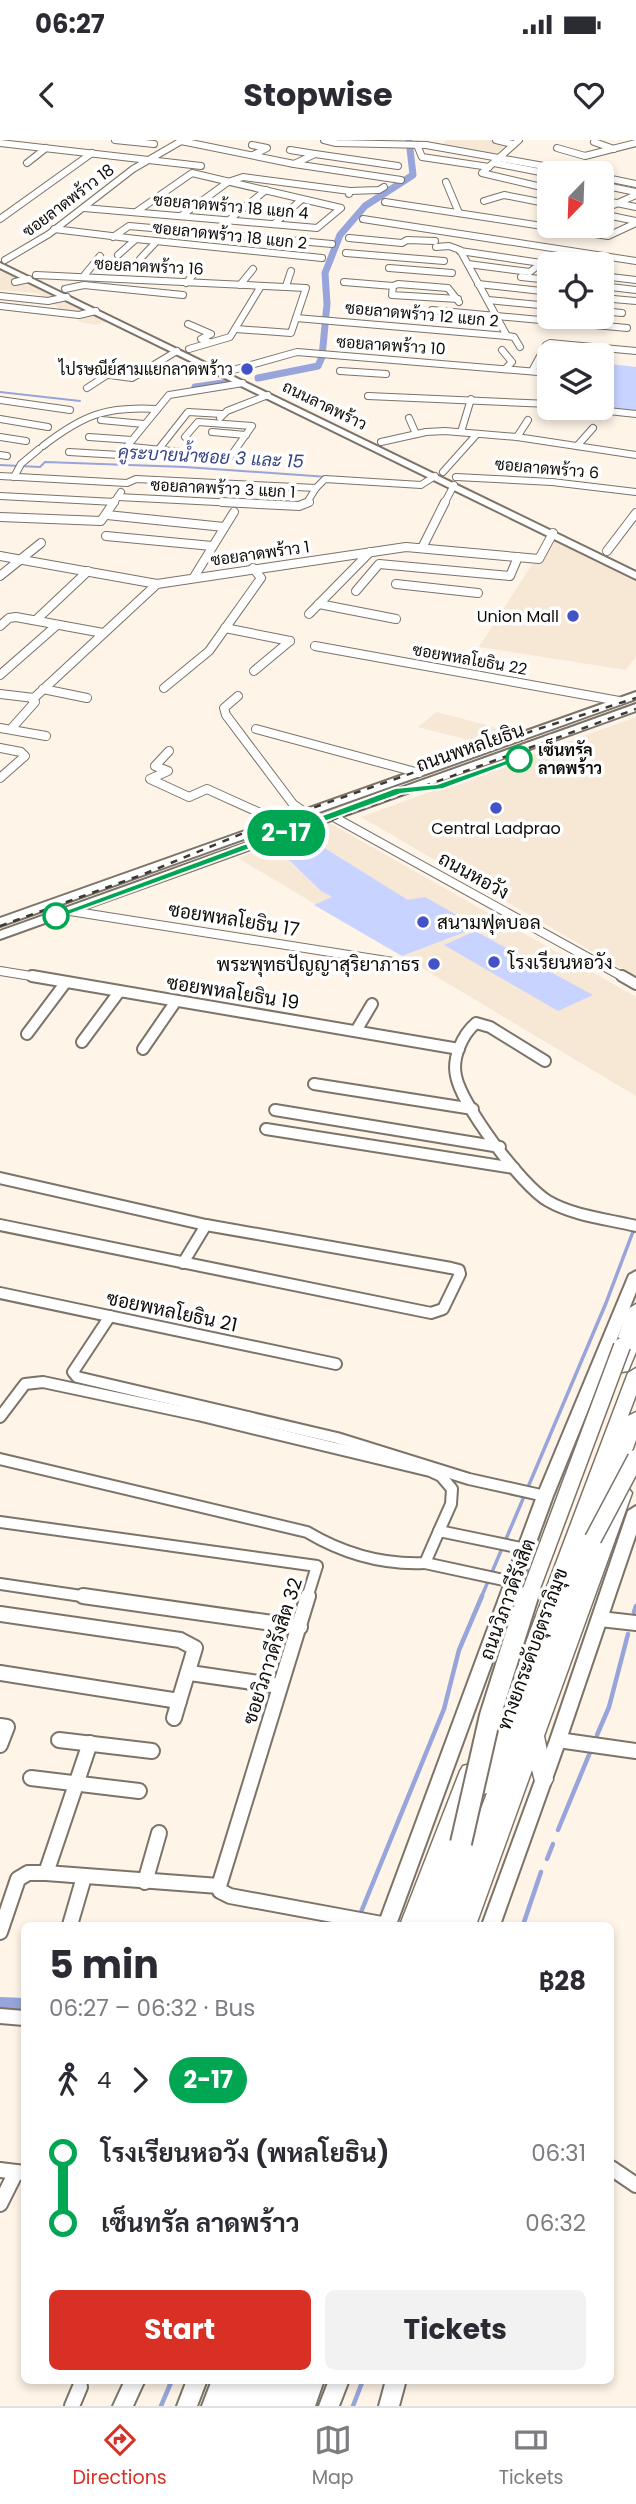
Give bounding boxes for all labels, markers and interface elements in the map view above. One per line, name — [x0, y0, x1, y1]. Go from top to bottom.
text: 06:27 — [35, 6, 105, 42]
text: Stopwise — [243, 72, 393, 117]
icon: back — [28, 76, 66, 114]
icon: heart — [570, 76, 608, 114]
street label: ซอยลาดพร้าว 18 — [18, 158, 119, 243]
north arrow — [537, 161, 614, 238]
map controls — [537, 161, 614, 420]
street label: ซอยลาดพร้าว 18 แยก 4 — [152, 188, 310, 225]
street label: ซอยลาดพร้าว 18 แยก 2 — [152, 216, 308, 255]
street label: ซอยลาดพร้าว 16 — [94, 252, 204, 281]
button: locate — [537, 252, 614, 329]
street label: ซอยลาดพร้าว 12 แยก 2 — [344, 296, 500, 333]
street label: ซอยลาดพร้าว 10 — [336, 330, 446, 361]
button: layers — [537, 343, 614, 420]
place label: ไปรษณีย์สามแยกลาดพร้าว — [57, 357, 233, 381]
marker: ไปรษณีย์สามแยกลาดพร้าว — [239, 361, 255, 377]
street label: ถนนลาดพร้าว — [279, 375, 371, 436]
water label: คูระบายน้ำซอย 3 และ 15 — [117, 436, 305, 475]
street label: ซอยลาดพร้าว 6 — [494, 452, 600, 485]
street label: ซอยลาดพร้าว 3 แยก 1 — [150, 473, 296, 504]
street label: ซอยลาดพร้าว 1 — [209, 535, 311, 572]
place label: Union Mall — [477, 605, 559, 628]
marker: Union Mall — [565, 608, 581, 624]
street label: ซอยพหลโยธิน 22 — [411, 638, 529, 681]
street label: ถนนพหลโยธิน — [413, 716, 528, 779]
place label: เซ็นทรัล ลาดพร้าว — [538, 737, 602, 780]
marker: เซ็นทรัล ลาดพร้าว — [506, 746, 532, 772]
marker: Central Ladprao — [488, 800, 504, 816]
line badge: 2-17 — [237, 810, 335, 856]
text: 2-17 — [261, 816, 311, 849]
place label: Central Ladprao — [431, 817, 561, 840]
street label: ถนนหอวัง — [434, 845, 514, 906]
street label: ซอยพหลโยธิน 17 — [166, 896, 301, 943]
unlabelled marker — [43, 903, 69, 929]
place label: สนามฟุตบอล — [437, 909, 541, 936]
marker: สนามฟุตบอล — [415, 914, 431, 930]
place label: โรงเรียนหอวัง — [507, 949, 613, 976]
place label: พระพุทธปัญญาสุริยาภาธร — [217, 951, 420, 978]
marker: โรงเรียนหอวัง — [486, 954, 502, 970]
marker: พระพุทธปัญญาสุริยาภาธร — [426, 956, 442, 972]
street label: ซอยพหลโยธิน 19 — [165, 969, 301, 1016]
street label: ซอยพหลโยธิน 21 — [104, 1284, 240, 1339]
street label: ถนนวิภาวดีรังสิต — [473, 1535, 542, 1664]
street label: ทางยกระดับอุตราภิมุข — [491, 1564, 574, 1734]
street label: ซอยวิภาวดีรังสิต 32 — [236, 1574, 309, 1728]
text: 5 min — [49, 1938, 159, 1991]
text: ฿28 — [539, 1963, 586, 1999]
text: 06:27 – 06:32 · Bus — [49, 1992, 255, 2024]
icon: walk — [49, 2061, 87, 2099]
icon: forward — [121, 2061, 159, 2099]
text: 2-17 — [183, 2063, 233, 2096]
text: 4 — [97, 2064, 111, 2096]
text: โรงเรียนหอวัง (พหลโยธิน) — [101, 2135, 389, 2171]
text: 06:31 — [531, 2137, 586, 2169]
text: เซ็นทรัล ลาดพร้าว — [101, 2205, 300, 2241]
text: 06:32 — [525, 2207, 586, 2239]
button: Start — [49, 2290, 311, 2370]
button: Tickets — [325, 2290, 586, 2370]
tab: Directions — [72, 2421, 167, 2492]
tab: Map — [312, 2421, 354, 2492]
tab: Tickets — [499, 2421, 564, 2492]

